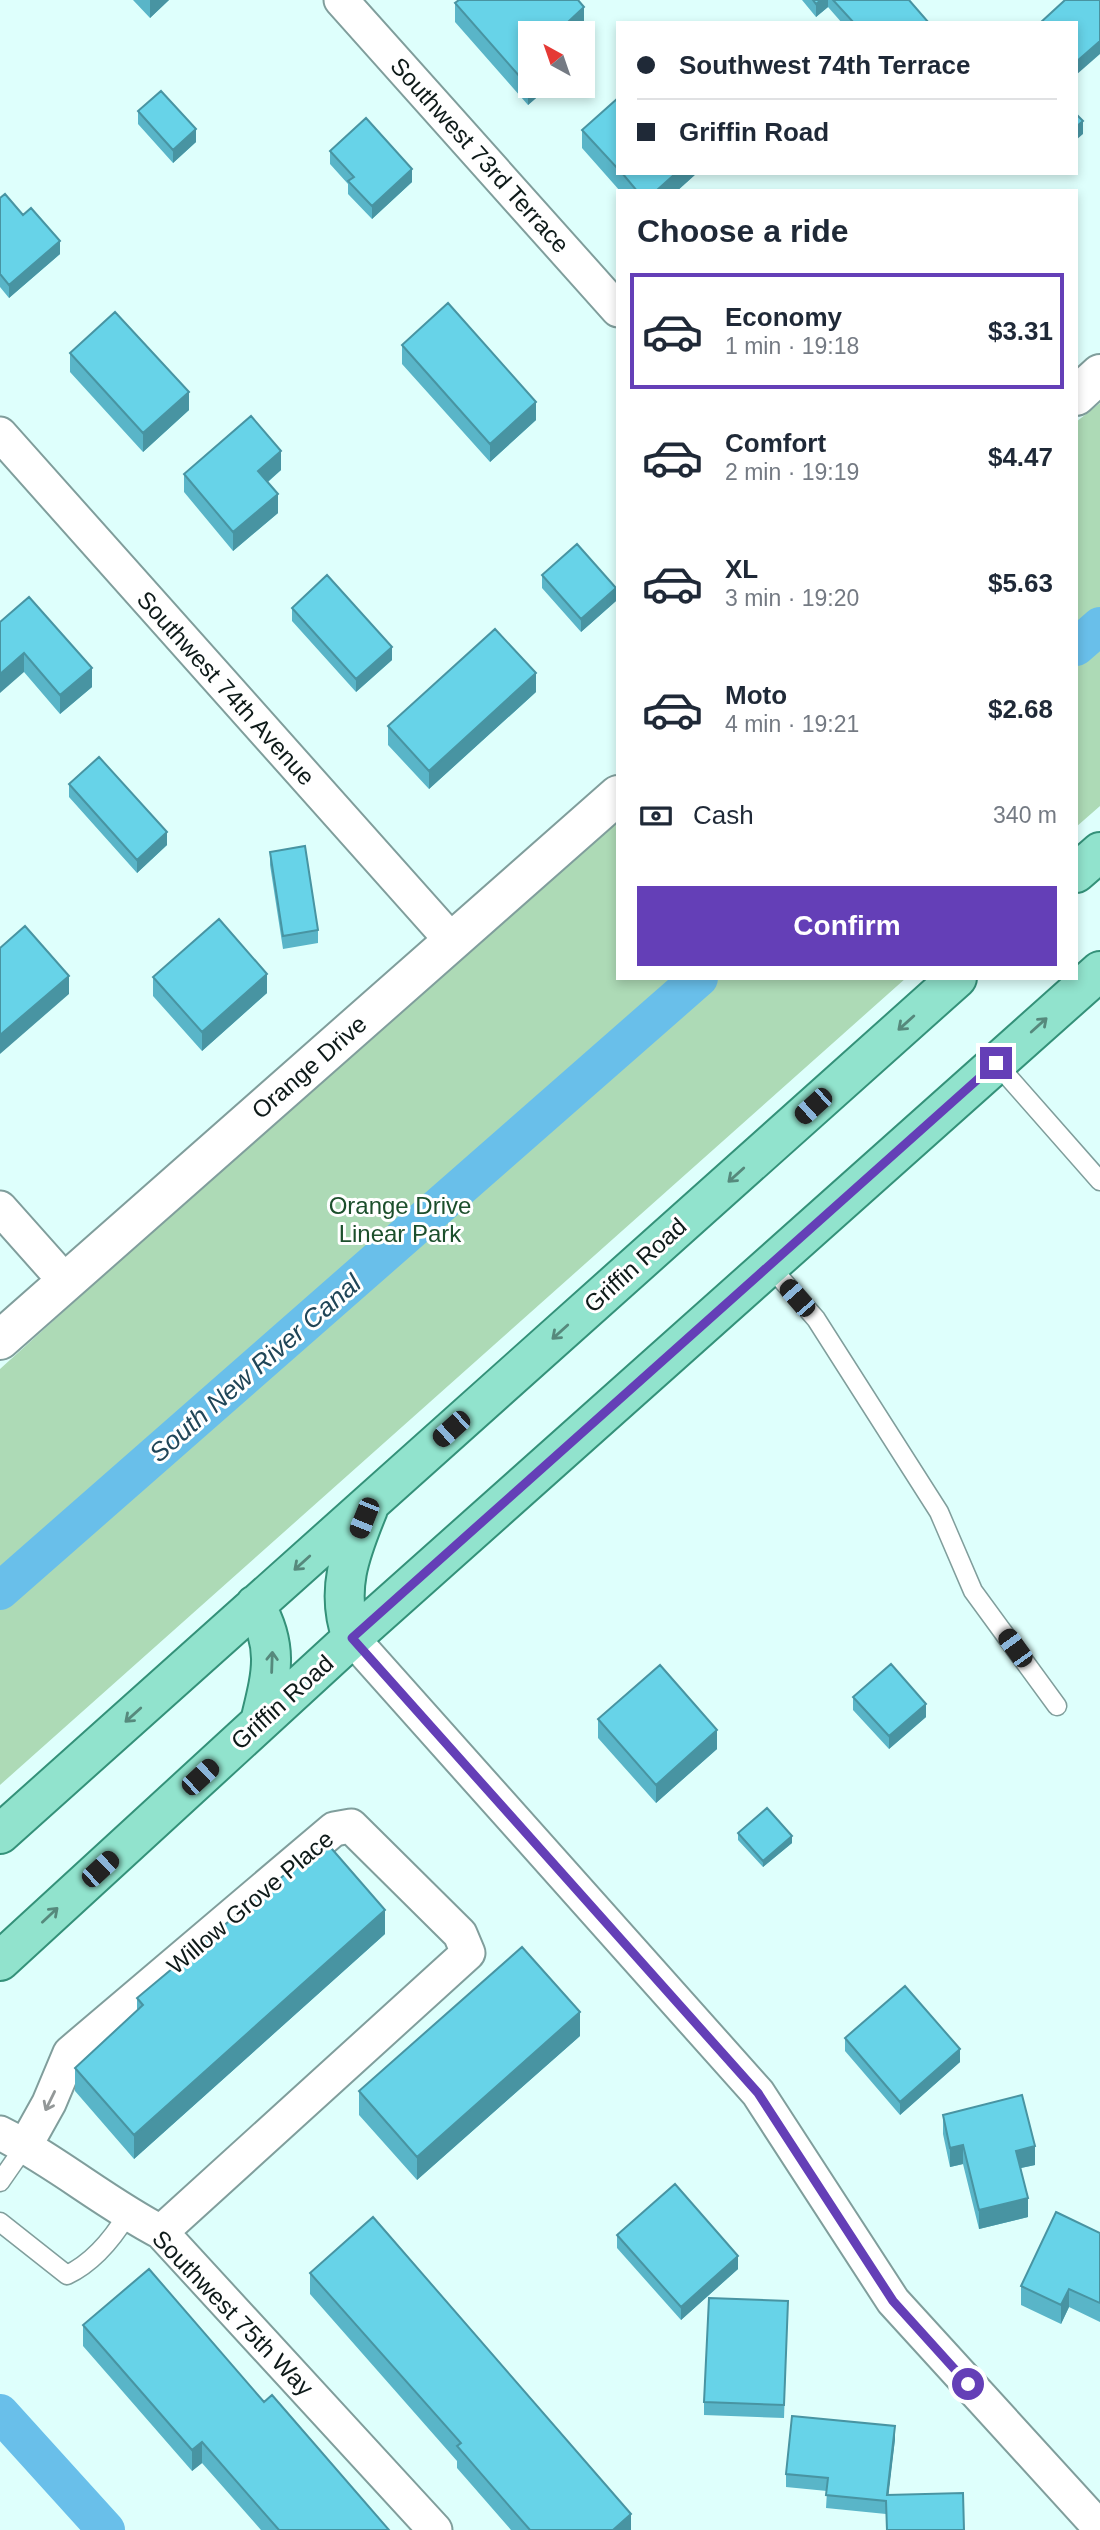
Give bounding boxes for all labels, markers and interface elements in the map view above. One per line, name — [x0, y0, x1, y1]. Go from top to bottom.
north arrow — [518, 21, 595, 98]
map controls — [518, 21, 595, 98]
text: Southwest 74th Terrace — [679, 50, 970, 80]
street label: Southwest 73rd Terrace — [385, 52, 575, 258]
text: Griffin Road — [679, 117, 829, 147]
text: Choose a ride — [637, 213, 849, 249]
icon: car — [641, 300, 704, 363]
text: Economy — [725, 302, 842, 332]
text: $3.31 — [988, 316, 1053, 346]
text: 1 min · 19:18 — [725, 333, 859, 359]
icon: car — [641, 426, 704, 489]
text: Comfort — [725, 428, 826, 458]
text: $4.47 — [988, 442, 1053, 472]
text: 2 min · 19:19 — [725, 459, 859, 485]
icon: car — [641, 552, 704, 615]
text: XL — [725, 554, 758, 584]
text: $5.63 — [988, 568, 1053, 598]
street label: Southwest 74th Avenue — [132, 585, 320, 791]
text: 3 min · 19:20 — [725, 585, 859, 611]
icon: car — [641, 678, 704, 741]
text: Moto — [725, 680, 787, 710]
text: $2.68 — [988, 694, 1053, 724]
text: 4 min · 19:21 — [725, 711, 859, 737]
icon: cash — [637, 797, 675, 835]
text: Cash — [693, 800, 754, 830]
text: 340 m — [993, 802, 1057, 828]
button: Confirm — [637, 886, 1057, 966]
street label: Orange Drive — [246, 1010, 372, 1124]
one-way arrow — [898, 1015, 915, 1032]
one-way arrow — [1030, 1017, 1047, 1034]
route end — [980, 1047, 1012, 1079]
car — [791, 1084, 836, 1128]
one-way arrow — [728, 1166, 745, 1183]
park label: Orange Drive Linear Park — [329, 1192, 471, 1247]
street label: Griffin Road — [579, 1212, 691, 1318]
water label: South New River Canal — [143, 1267, 368, 1468]
car — [776, 1275, 819, 1321]
one-way arrow — [551, 1324, 569, 1340]
car — [429, 1407, 474, 1451]
car — [347, 1495, 382, 1541]
one-way arrow — [293, 1555, 311, 1571]
car — [995, 1625, 1036, 1671]
street label: Griffin Road — [226, 1649, 338, 1755]
one-way arrow — [265, 1651, 278, 1674]
one-way arrow — [124, 1707, 142, 1723]
car — [178, 1755, 223, 1799]
street label: Willow Grove Place — [162, 1825, 338, 1979]
car — [78, 1847, 123, 1891]
one-way arrow — [41, 1907, 59, 1923]
one-way arrow — [42, 2090, 56, 2111]
street label: Southwest 75th Way — [147, 2225, 319, 2401]
route start — [952, 2368, 984, 2400]

